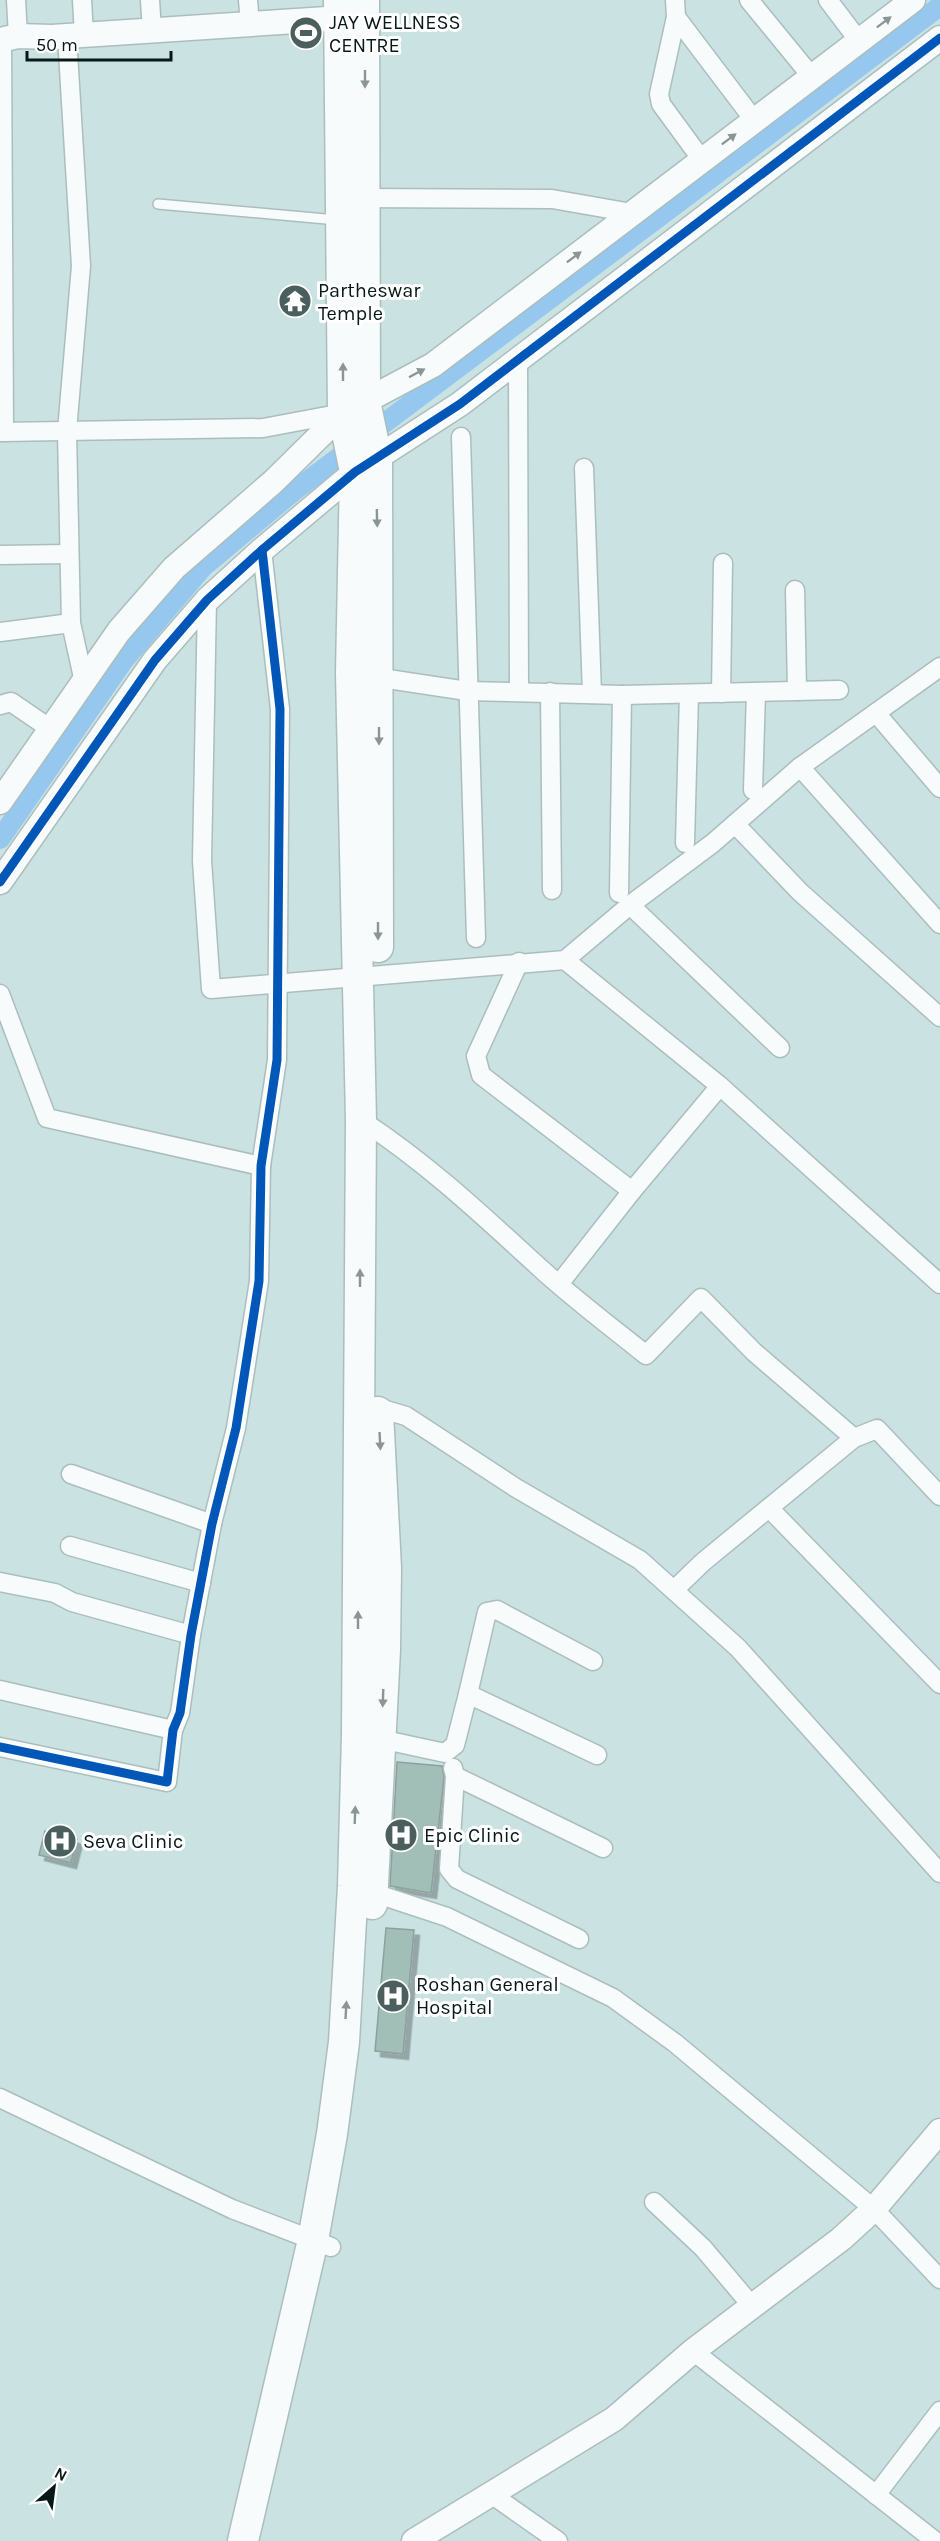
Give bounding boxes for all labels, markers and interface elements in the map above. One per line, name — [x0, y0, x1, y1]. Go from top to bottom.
place label: JAY WELLNESS CENTRE — [329, 11, 461, 57]
sports icon: JAY WELLNESS CENTRE — [288, 15, 324, 51]
one-way arrow — [877, 16, 892, 28]
scale bar — [27, 24, 171, 62]
text: 50 m — [36, 34, 78, 56]
one-way arrow — [360, 70, 370, 89]
one-way arrow — [721, 133, 737, 146]
one-way arrow — [566, 252, 581, 264]
place label: Partheswar Temple — [318, 279, 421, 325]
temple icon: Partheswar Temple — [277, 283, 313, 319]
one-way arrow — [338, 363, 348, 382]
one-way arrow — [409, 368, 426, 378]
one-way arrow — [372, 508, 382, 527]
one-way arrow — [374, 726, 384, 745]
one-way arrow — [373, 921, 383, 940]
one-way arrow — [355, 1269, 365, 1288]
one-way arrow — [375, 1431, 384, 1450]
one-way arrow — [353, 1611, 363, 1630]
one-way arrow — [378, 1689, 387, 1708]
one-way arrow — [350, 1806, 359, 1825]
hospital icon: Epic Clinic — [383, 1817, 419, 1853]
hospital icon: Seva Clinic — [42, 1823, 78, 1859]
place label: Epic Clinic — [424, 1824, 520, 1847]
place label: Seva Clinic — [83, 1830, 183, 1853]
place label: Roshan General Hospital — [416, 1973, 559, 2019]
hospital icon: Roshan General Hospital — [375, 1978, 411, 2014]
one-way arrow — [341, 2001, 351, 2020]
north arrow — [24, 2457, 84, 2517]
text: N — [51, 2463, 70, 2485]

